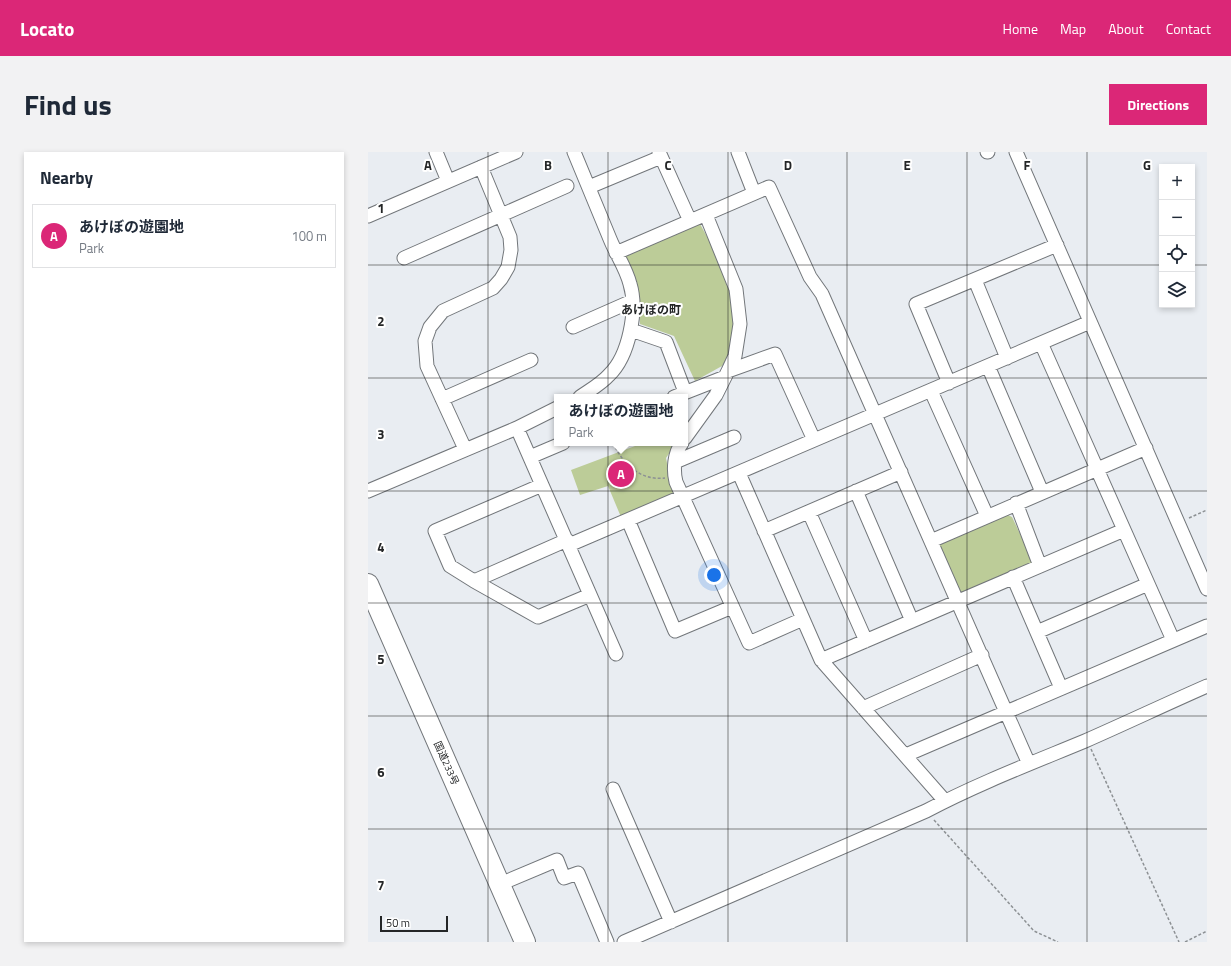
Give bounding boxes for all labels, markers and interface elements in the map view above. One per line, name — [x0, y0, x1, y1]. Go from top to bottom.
text: Locato — [20, 14, 74, 43]
text: Home — [1003, 18, 1038, 39]
text: Map — [1060, 18, 1086, 39]
text: About — [1108, 18, 1144, 39]
text: Contact — [1166, 18, 1211, 39]
text: Find us — [24, 83, 112, 126]
button: Directions — [1109, 84, 1207, 125]
text: A — [424, 155, 432, 175]
text: B — [544, 155, 552, 175]
text: C — [664, 155, 672, 175]
text: D — [784, 155, 792, 175]
text: E — [903, 155, 911, 175]
text: F — [1024, 155, 1031, 175]
text: G — [1143, 155, 1151, 175]
map controls — [1159, 164, 1195, 308]
button: + — [1159, 164, 1195, 200]
text: Nearby — [40, 165, 93, 191]
text: 1 — [377, 198, 385, 218]
button: − — [1159, 200, 1195, 236]
text: あけぼの遊園地 — [79, 215, 184, 238]
text: A — [50, 226, 58, 246]
text: 100 m — [291, 226, 327, 246]
button: locate — [1159, 236, 1195, 272]
text: Park — [79, 238, 104, 258]
button: layers — [1159, 272, 1195, 308]
district label: あけぼの町 — [621, 300, 681, 319]
text: 2 — [377, 311, 385, 331]
popup — [554, 394, 688, 446]
text: あけぼの遊園地 — [568, 399, 674, 422]
text: Park — [568, 422, 593, 442]
text: 3 — [377, 424, 385, 444]
pin: A — [608, 459, 634, 489]
text: 4 — [377, 537, 385, 557]
your location — [704, 565, 724, 585]
text: 5 — [377, 649, 385, 669]
street label: 国道233号 — [430, 739, 463, 788]
text: 6 — [377, 762, 385, 782]
text: 7 — [377, 875, 385, 895]
scale bar — [380, 914, 448, 933]
text: 50 m — [386, 915, 410, 931]

